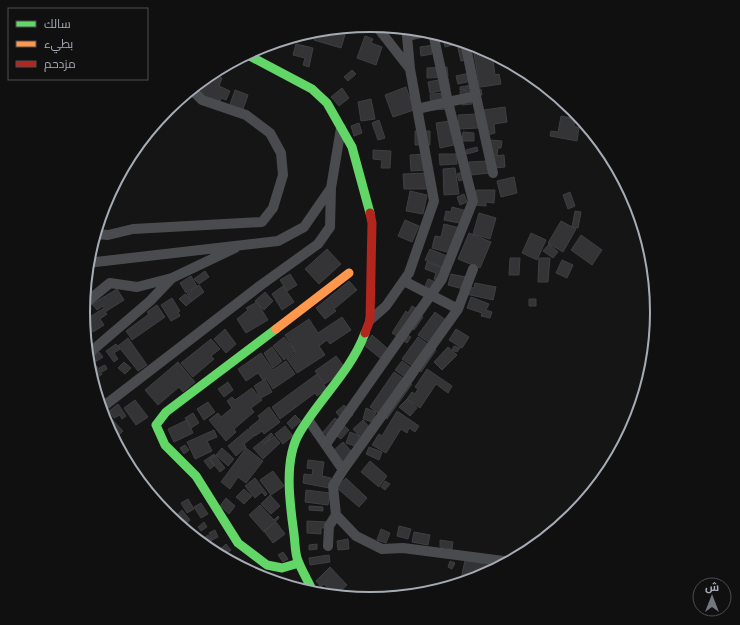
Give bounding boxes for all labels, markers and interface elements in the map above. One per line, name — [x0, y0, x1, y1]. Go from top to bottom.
legend — [8, 8, 148, 80]
text: سالك — [44, 15, 71, 32]
text: بطيء — [44, 35, 73, 54]
text: مزدحم — [44, 55, 76, 72]
north arrow — [692, 577, 732, 617]
text: ش — [705, 579, 719, 594]

